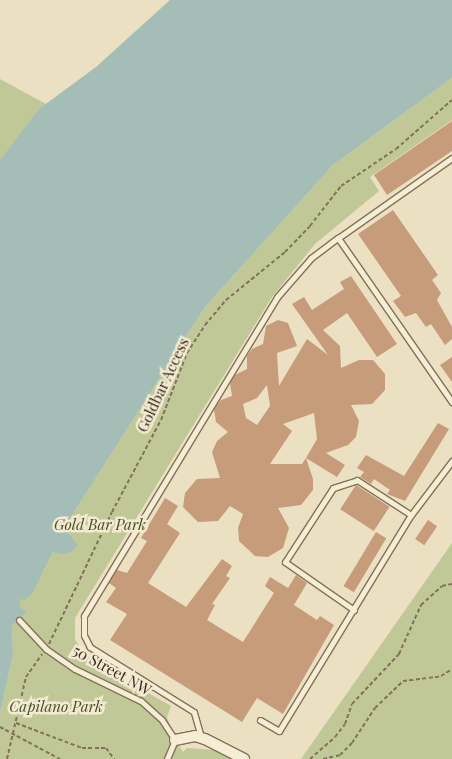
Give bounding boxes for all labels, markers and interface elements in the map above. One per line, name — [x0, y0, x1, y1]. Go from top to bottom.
street label: Goldbar Access — [133, 335, 193, 435]
park label: Gold Bar Park — [54, 516, 146, 534]
street label: 50 Street NW — [70, 641, 154, 699]
park label: Capilano Park — [9, 698, 103, 716]

